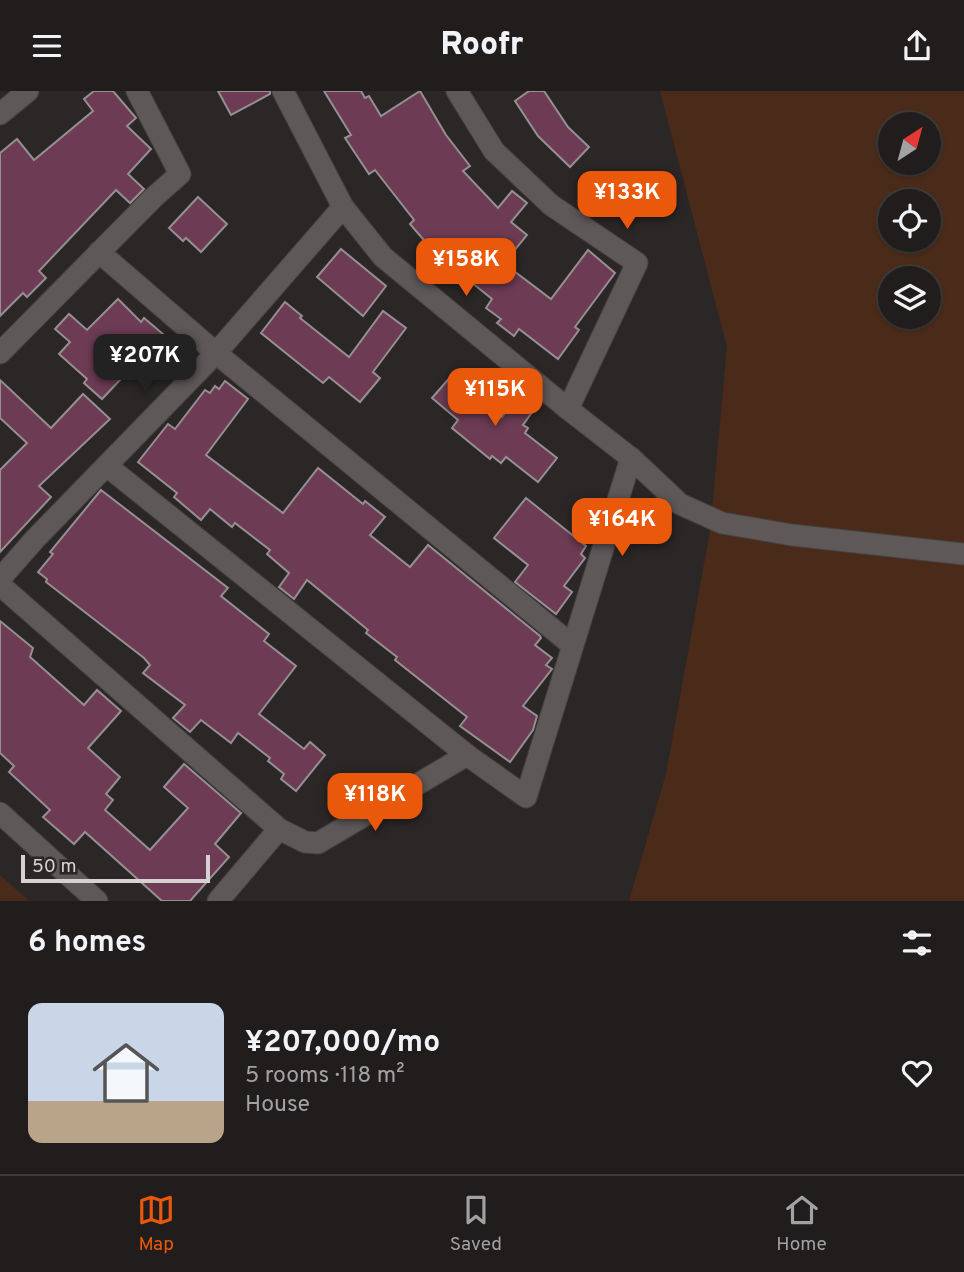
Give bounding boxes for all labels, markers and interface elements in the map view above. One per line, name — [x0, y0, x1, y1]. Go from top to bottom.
text: Roofr — [440, 26, 524, 66]
icon: menu — [28, 27, 66, 65]
icon: share — [898, 27, 936, 65]
north arrow — [878, 112, 942, 175]
map controls — [878, 112, 941, 329]
pin: ¥133K — [578, 171, 676, 231]
text: ¥133K — [594, 179, 660, 208]
button: locate — [878, 189, 941, 252]
pin: ¥158K — [417, 239, 515, 298]
text: ¥158K — [432, 246, 500, 275]
button: layers — [878, 266, 941, 329]
pin: ¥207K — [96, 335, 194, 394]
text: ¥207K — [109, 342, 181, 371]
pin: ¥115K — [446, 369, 544, 428]
text: ¥115K — [464, 376, 526, 405]
pin: ¥164K — [573, 498, 671, 558]
text: ¥164K — [588, 506, 656, 535]
pin: ¥118K — [326, 773, 424, 833]
text: ¥118K — [343, 781, 407, 810]
scale bar — [21, 852, 210, 884]
text: 50 m — [32, 855, 77, 879]
icon: filters — [898, 924, 936, 962]
text: 6 homes — [28, 925, 146, 962]
text: ¥207,000/mo — [245, 1025, 440, 1062]
icon: home — [84, 1031, 168, 1115]
icon: heart — [898, 1054, 936, 1092]
text: 5 rooms · 118 m² — [245, 1062, 404, 1091]
text: House — [245, 1091, 310, 1120]
tab: Map — [137, 1191, 175, 1257]
tab: Saved — [450, 1191, 502, 1257]
tab: Home — [776, 1191, 827, 1257]

